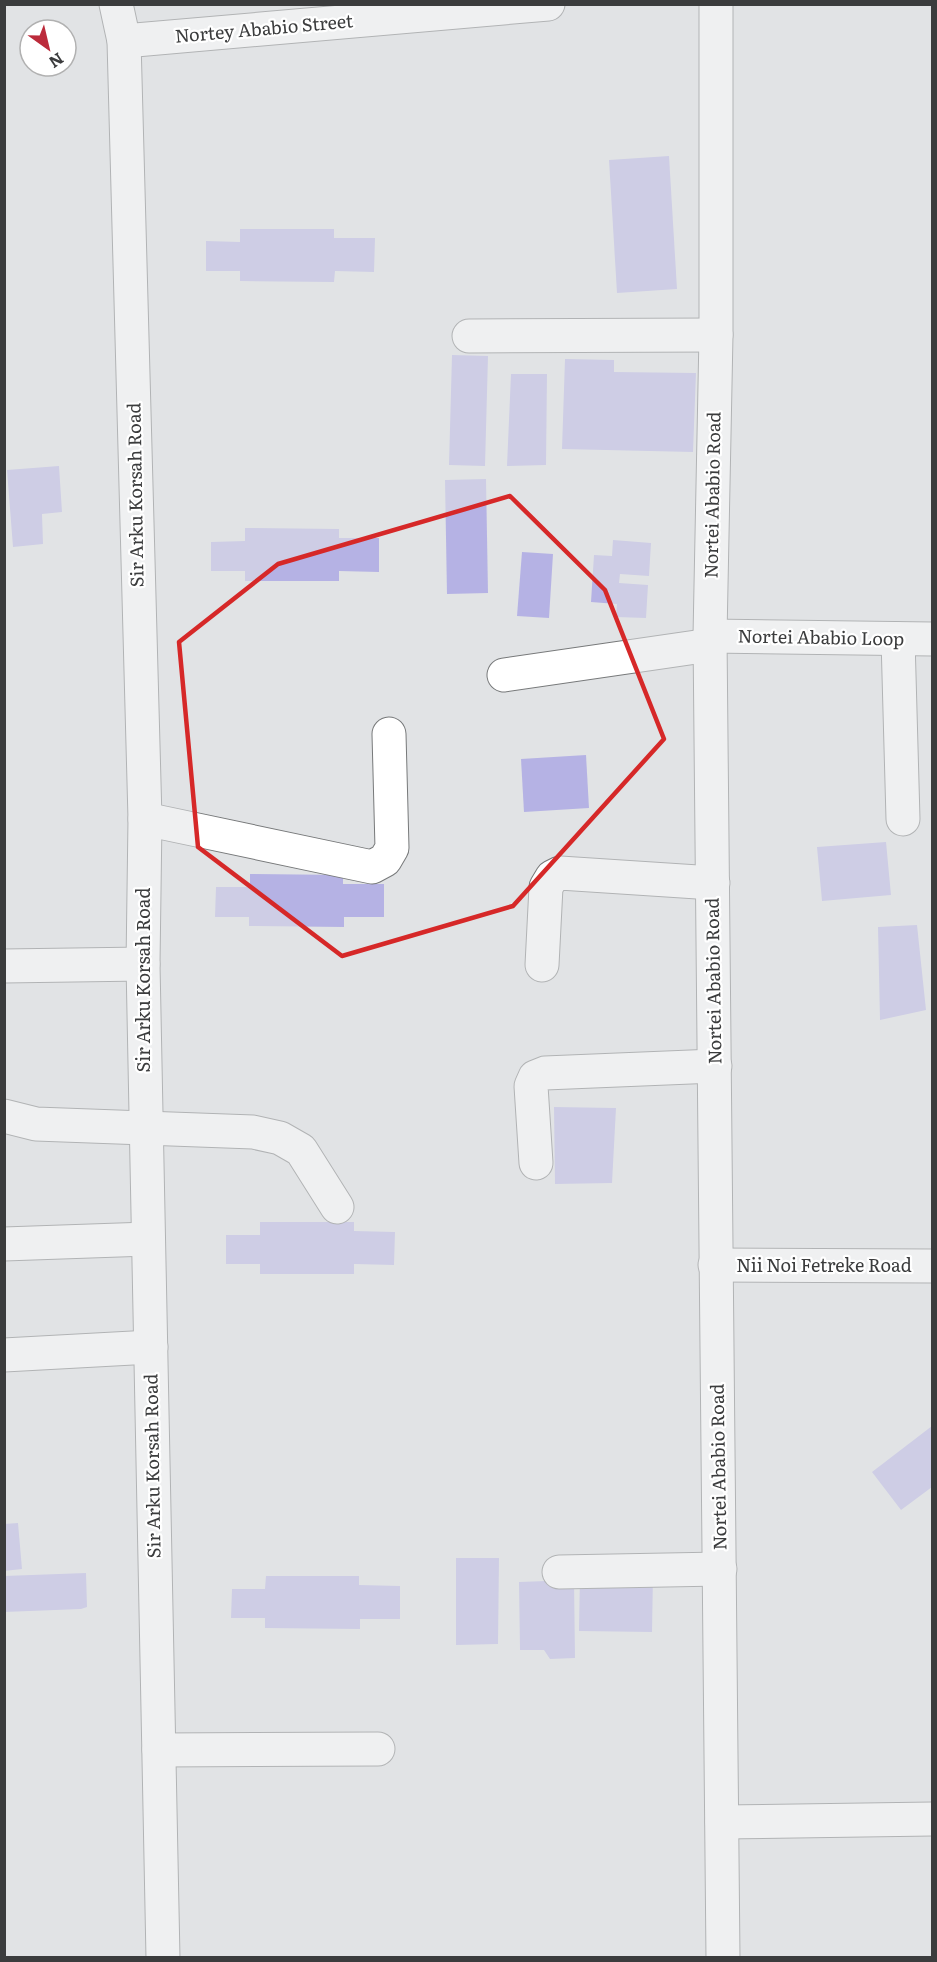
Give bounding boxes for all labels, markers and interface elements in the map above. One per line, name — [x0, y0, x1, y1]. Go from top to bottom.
street label: Nortey Ababio Street — [174, 6, 355, 49]
north arrow — [18, 18, 78, 78]
text: N — [45, 48, 69, 75]
street label: Sir Arku Korsah Road — [119, 402, 150, 588]
street label: Nortei Ababio Road — [697, 411, 726, 579]
street label: Nortei Ababio Loop — [737, 622, 905, 651]
street label: Sir Arku Korsah Road — [129, 888, 156, 1072]
street label: Nortei Ababio Road — [698, 897, 727, 1065]
street label: Nii Noi Fetreke Road — [736, 1251, 912, 1278]
street label: Sir Arku Korsah Road — [136, 1373, 167, 1559]
street label: Nortei Ababio Road — [703, 1383, 732, 1551]

